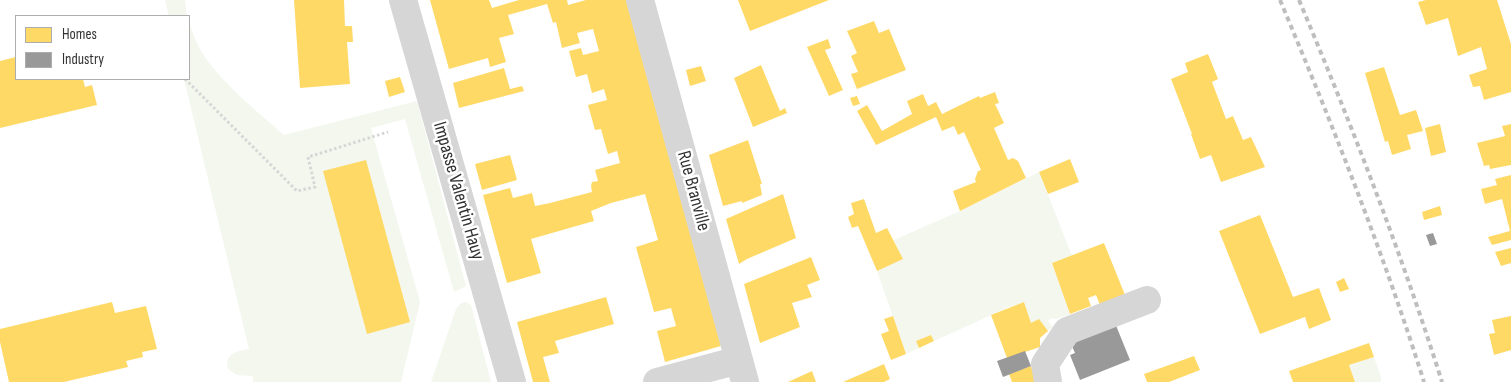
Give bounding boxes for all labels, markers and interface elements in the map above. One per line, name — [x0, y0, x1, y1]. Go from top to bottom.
legend — [15, 15, 190, 80]
text: Homes — [62, 25, 97, 44]
text: Industry — [62, 50, 104, 69]
street label: Impasse Valentin Hauy — [427, 119, 489, 263]
street label: Rue Branville — [671, 148, 715, 234]

